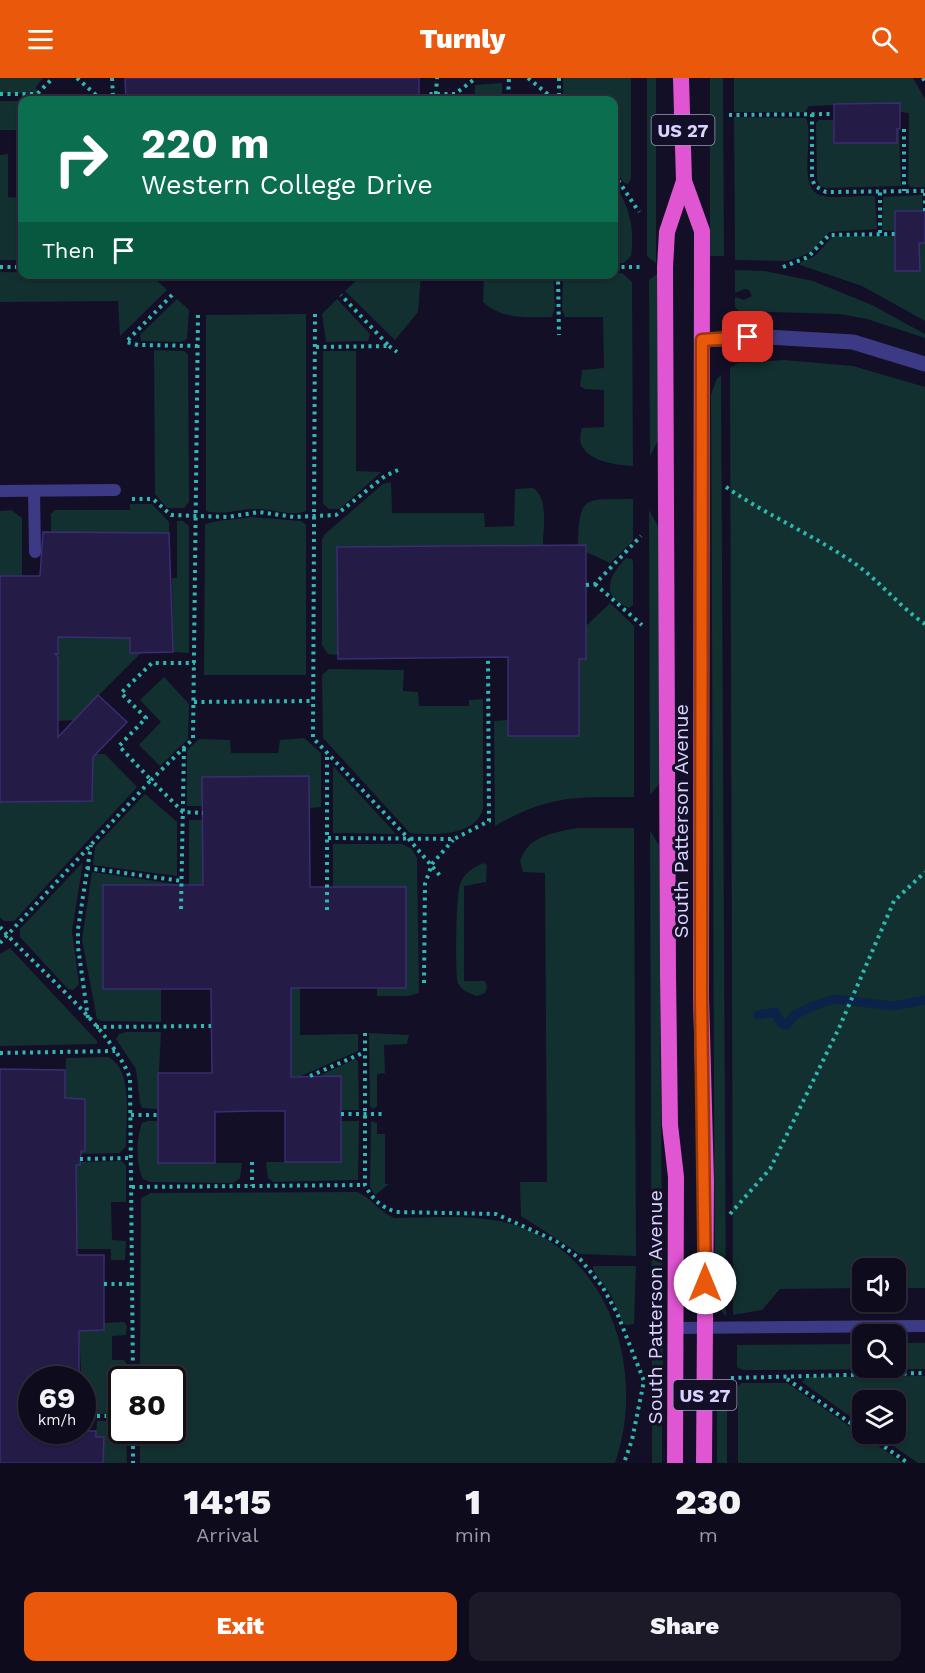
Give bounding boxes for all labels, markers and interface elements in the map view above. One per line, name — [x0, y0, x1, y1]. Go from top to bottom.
icon: menu — [24, 23, 57, 56]
text: Turnly — [419, 23, 506, 55]
icon: search — [868, 23, 901, 56]
road number: US 27 — [652, 115, 714, 145]
text: 220 m — [141, 119, 270, 168]
icon: right — [42, 120, 120, 198]
text: Western College Drive — [141, 169, 433, 201]
icon: arrive — [107, 234, 140, 267]
text: Then — [42, 238, 95, 263]
pin — [722, 311, 773, 362]
icon: arrive — [731, 320, 764, 353]
street label: South Patterson Avenue — [669, 704, 693, 938]
street label: South Patterson Avenue — [643, 1190, 667, 1424]
position arrow — [673, 1251, 737, 1315]
map controls — [852, 1258, 906, 1444]
button: sound — [852, 1258, 906, 1312]
button: search — [852, 1324, 906, 1378]
speed limit sign: 80 — [108, 1366, 186, 1444]
text: 69 — [39, 1380, 75, 1415]
road number: US 27 — [674, 1380, 736, 1410]
button: layers — [852, 1390, 906, 1444]
text: km/h — [38, 1411, 76, 1429]
text: 14:15 — [183, 1481, 271, 1523]
text: 1 — [465, 1481, 481, 1523]
text: 230 — [675, 1481, 742, 1523]
text: Arrival — [196, 1523, 259, 1547]
text: min — [455, 1523, 491, 1547]
text: m — [699, 1523, 718, 1547]
button: Exit — [24, 1592, 457, 1661]
button: Share — [469, 1592, 901, 1661]

